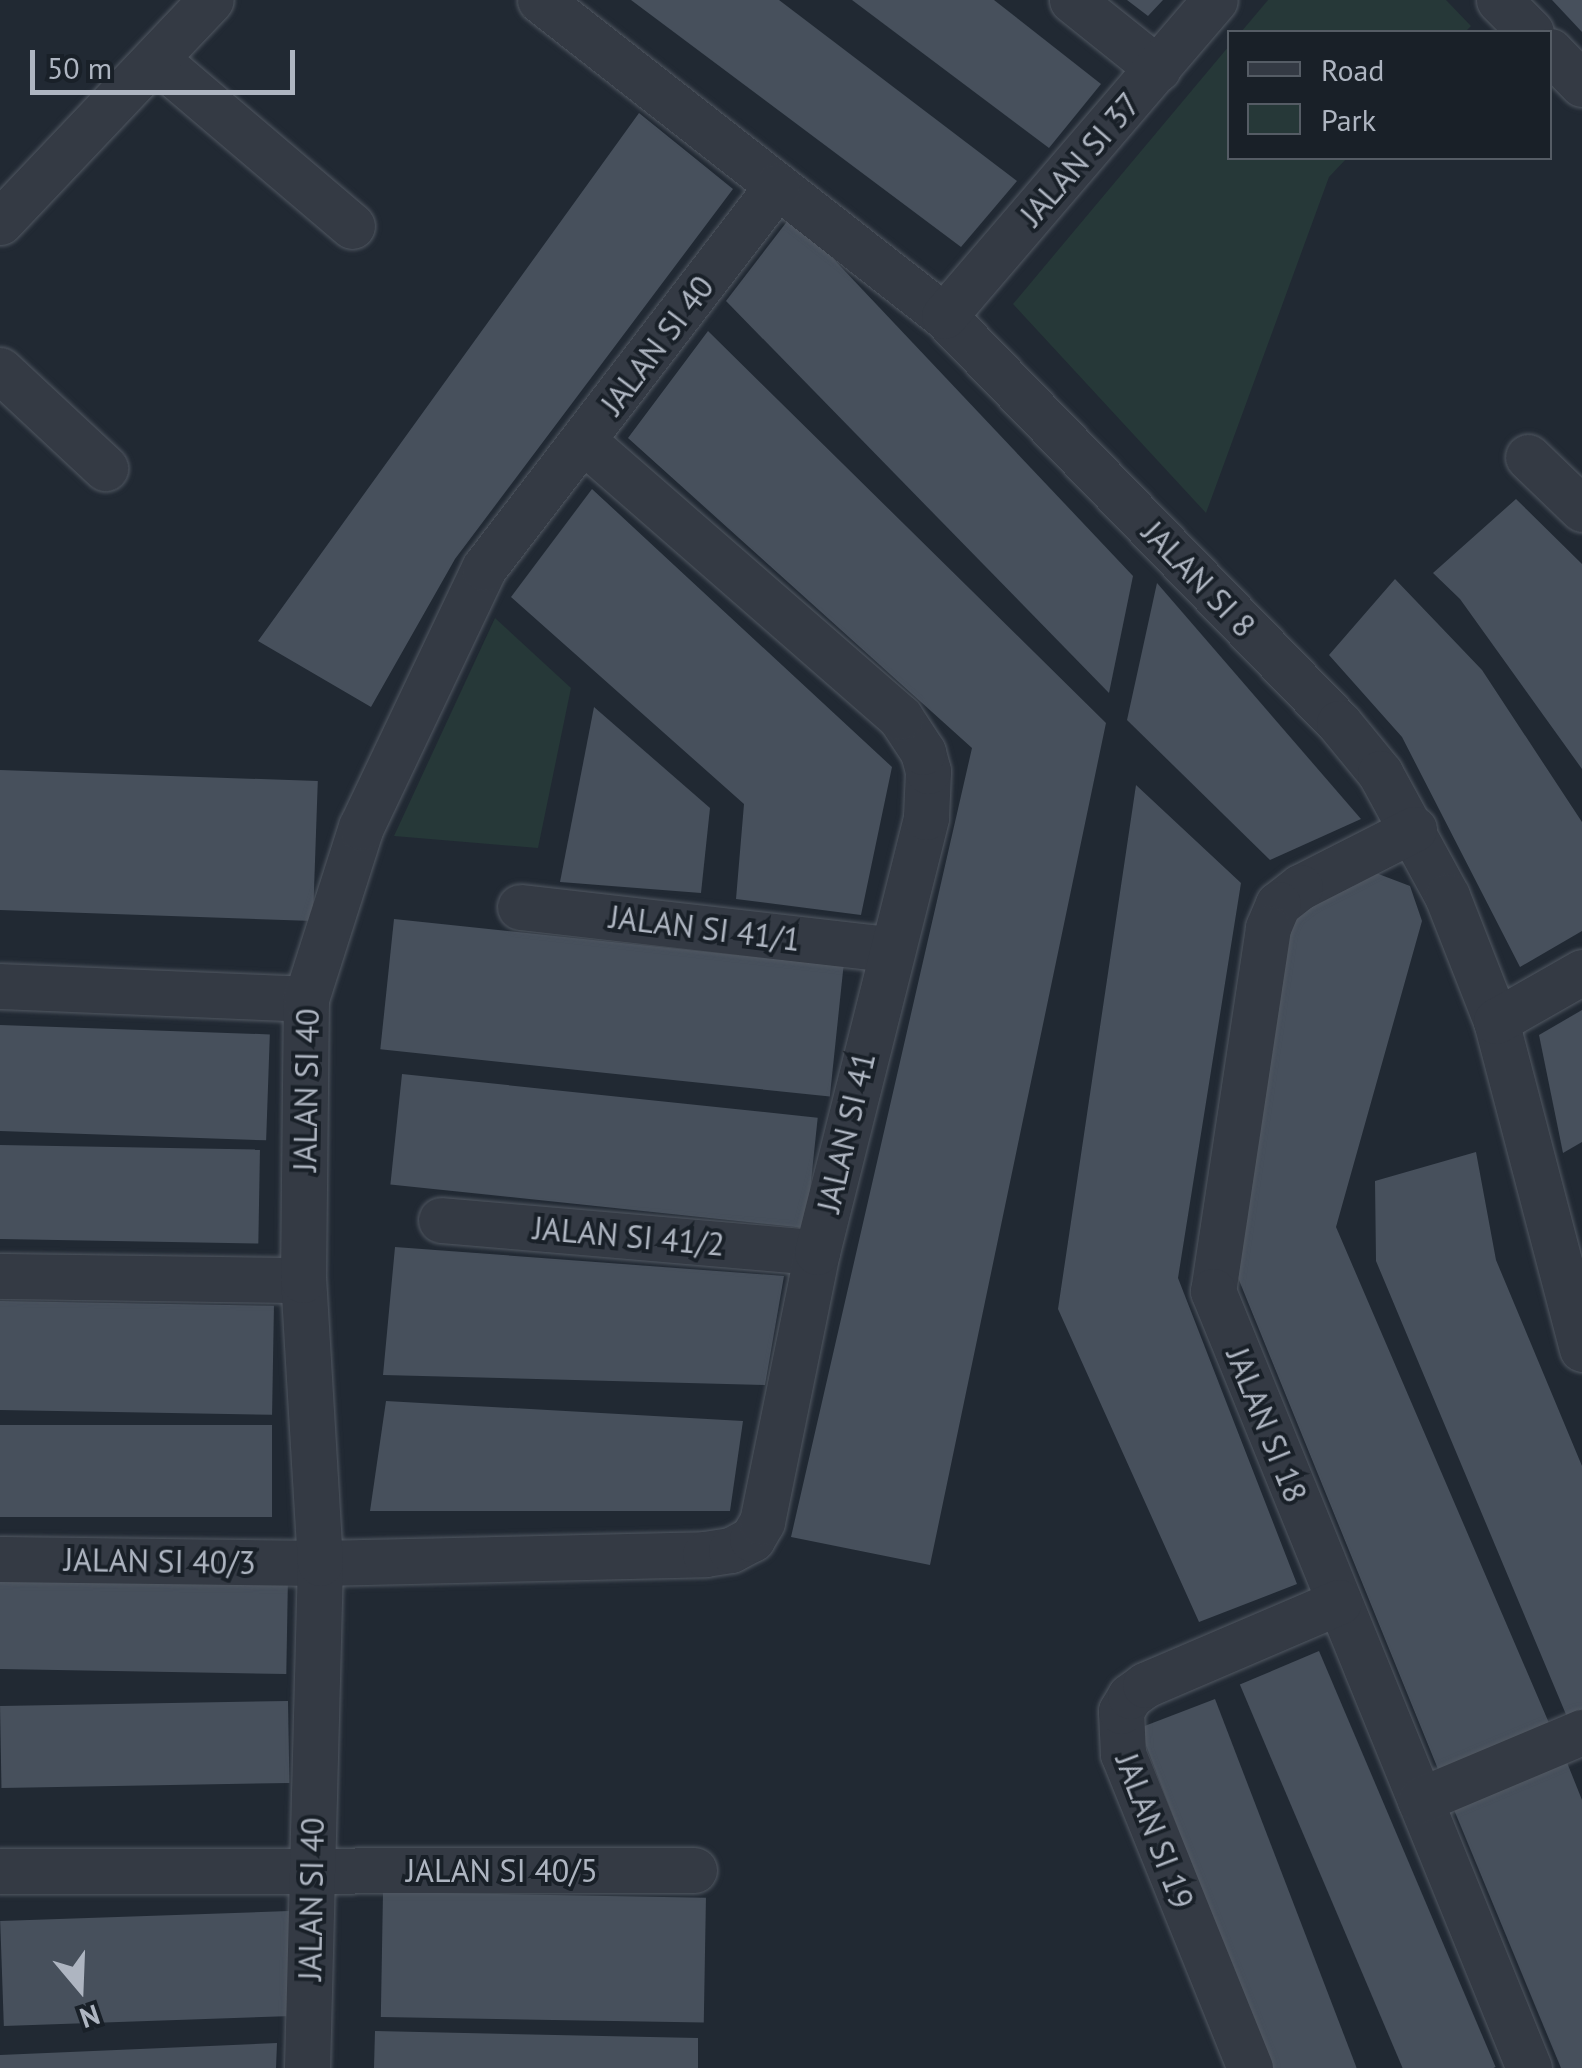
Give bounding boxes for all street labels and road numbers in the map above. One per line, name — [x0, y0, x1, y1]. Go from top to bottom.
street label: JALAN SI 37 — [1012, 85, 1148, 233]
street label: JALAN SI 40 — [593, 268, 721, 422]
street label: JALAN SI 8 — [1135, 513, 1263, 645]
street label: JALAN SI 41/1 — [607, 897, 803, 959]
street label: JALAN SI 40 — [285, 1008, 327, 1172]
street label: JALAN SI 41 — [809, 1048, 883, 1216]
street label: JALAN SI 41/2 — [532, 1209, 726, 1263]
street label: JALAN SI 18 — [1219, 1342, 1315, 1508]
street label: JALAN SI 40/3 — [64, 1540, 256, 1582]
street label: JALAN SI 19 — [1108, 1748, 1202, 1914]
street label: JALAN SI 40 — [290, 1817, 332, 1981]
street label: JALAN SI 40/5 — [406, 1851, 598, 1889]

